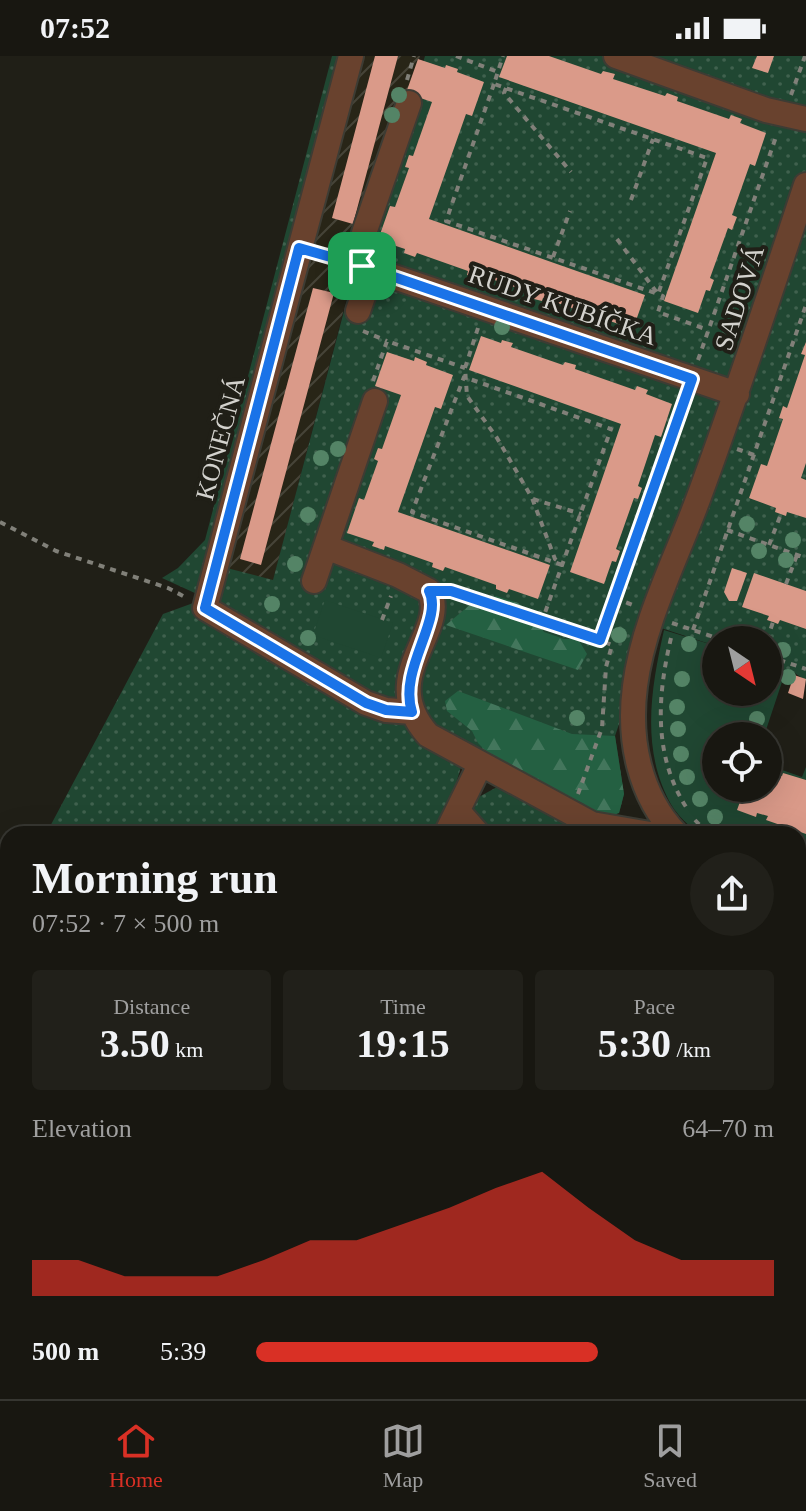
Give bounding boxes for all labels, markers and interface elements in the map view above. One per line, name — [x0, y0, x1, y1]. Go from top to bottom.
text: 07:52 — [40, 11, 110, 44]
pin — [328, 232, 396, 300]
street label: SADOVÁ — [709, 242, 770, 354]
icon: arrive — [340, 244, 384, 288]
street label: RUDY KUBÍČKA — [465, 260, 661, 351]
street label: KONEČNÁ — [190, 373, 251, 503]
north arrow — [702, 626, 782, 706]
map controls — [702, 626, 782, 802]
button: locate — [702, 722, 782, 802]
button: share — [690, 852, 774, 936]
text: Morning run — [32, 854, 278, 903]
text: 07:52 · 7 × 500 m — [32, 909, 219, 938]
text: Distance — [113, 994, 190, 1019]
text: Time — [380, 994, 426, 1019]
text: Pace — [634, 994, 675, 1019]
text: 3.50 — [100, 1021, 170, 1066]
text: 19:15 — [356, 1021, 450, 1066]
text: 5:30 — [598, 1021, 671, 1066]
text: km — [170, 1037, 203, 1062]
text: /km — [671, 1037, 711, 1062]
text: Elevation — [32, 1114, 132, 1143]
text: 64–70 m — [682, 1114, 774, 1143]
text: 500 m — [32, 1337, 99, 1366]
text: 5:39 — [160, 1337, 206, 1366]
tab: Home — [109, 1419, 163, 1493]
tab: Map — [381, 1419, 425, 1493]
tab: Saved — [643, 1419, 697, 1493]

